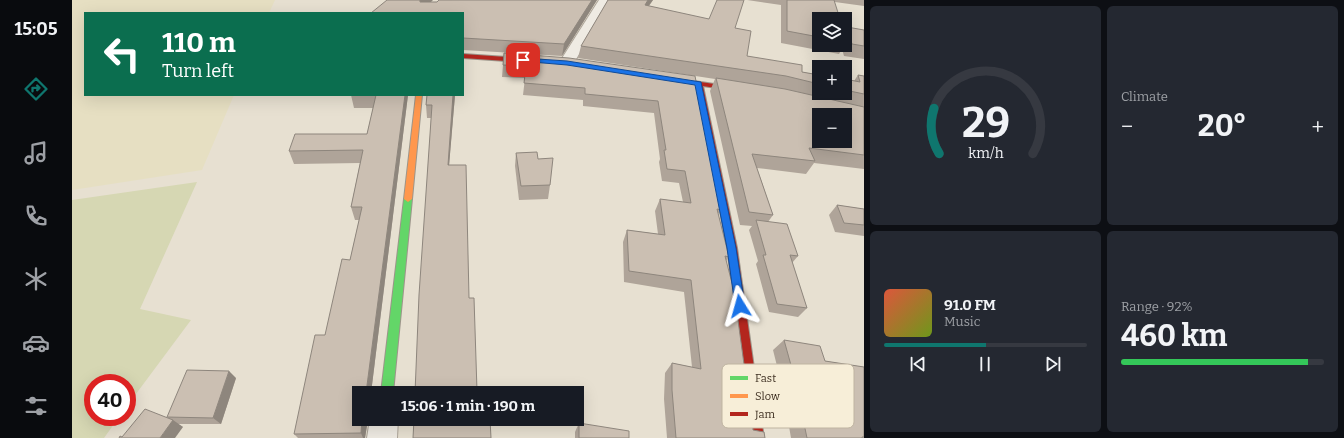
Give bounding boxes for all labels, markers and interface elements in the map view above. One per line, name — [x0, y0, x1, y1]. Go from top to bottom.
map controls — [812, 12, 852, 148]
button: layers — [812, 12, 852, 52]
text: 15:05 — [14, 18, 58, 40]
text: 110 m — [162, 26, 236, 59]
icon: left — [96, 28, 148, 80]
pin — [506, 43, 540, 77]
icon: arrive — [512, 49, 534, 71]
text: Turn left — [162, 60, 234, 82]
button: + — [812, 60, 852, 100]
icon: directions — [22, 75, 50, 103]
text: Climate — [1121, 89, 1168, 104]
text: 29 — [962, 97, 1009, 147]
button: − — [812, 108, 852, 148]
text: 20° — [1198, 108, 1247, 144]
text: − — [1121, 113, 1133, 140]
text: + — [1311, 113, 1324, 140]
icon: music — [22, 139, 50, 167]
text: km/h — [968, 144, 1003, 161]
icon: phone — [22, 202, 50, 230]
icon: climate — [22, 265, 50, 293]
position arrow — [719, 285, 761, 327]
text: 91.0 FM — [944, 296, 996, 314]
text: Range · 92% — [1121, 299, 1193, 314]
text: Music — [944, 314, 980, 329]
text: 460 km — [1121, 318, 1228, 354]
icon: car — [22, 329, 50, 357]
icon: previous — [907, 353, 929, 375]
icon: pause — [974, 353, 996, 375]
icon: next — [1042, 353, 1064, 375]
legend — [722, 364, 854, 428]
text: Fast — [755, 372, 776, 385]
speed limit sign: 40 — [84, 374, 136, 426]
text: Slow — [755, 390, 780, 403]
icon: filters — [22, 392, 50, 420]
text: 15:06 · 1 min · 190 m — [401, 397, 535, 415]
text: Jam — [754, 408, 775, 421]

